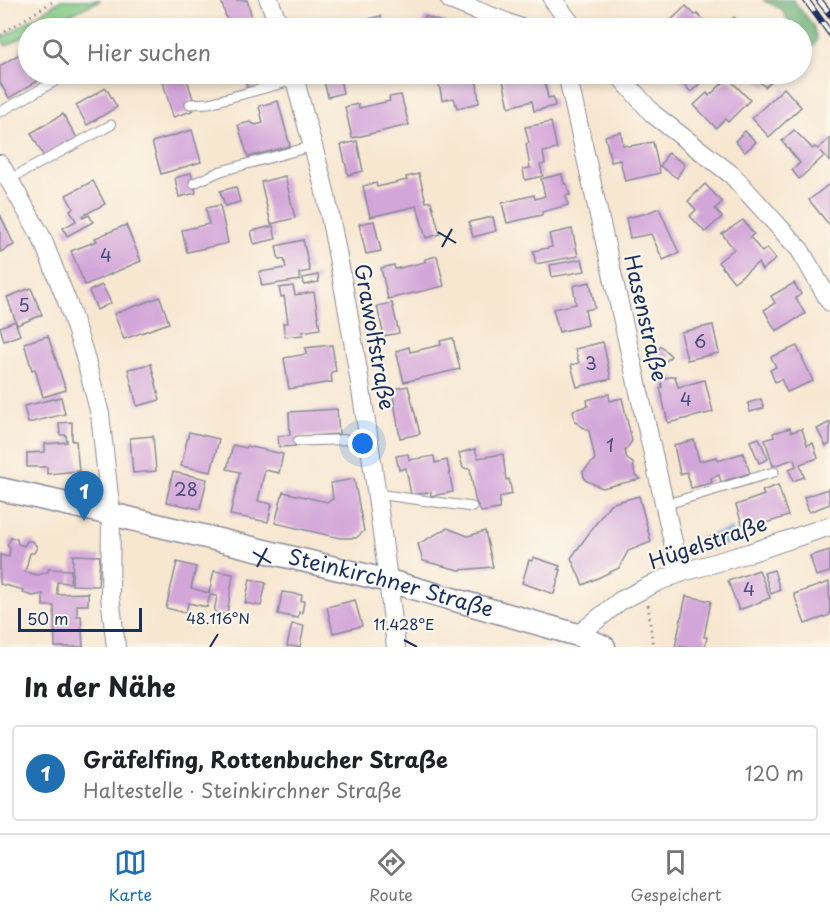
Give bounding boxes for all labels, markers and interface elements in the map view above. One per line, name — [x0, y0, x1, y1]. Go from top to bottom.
search box — [18, 18, 812, 84]
icon: search — [39, 35, 72, 68]
text: Hier suchen — [87, 35, 211, 68]
house number: 4 — [100, 241, 112, 268]
street label: Hasenstraße — [617, 251, 677, 384]
street label: Grawolfstraße — [347, 261, 405, 412]
house number: 5 — [18, 291, 30, 318]
house number: 6 — [694, 327, 706, 354]
house number: 3 — [585, 349, 597, 376]
house number: 4 — [680, 385, 692, 412]
your location — [348, 429, 377, 458]
house number: 1 — [606, 431, 614, 458]
pin: 1 — [64, 472, 104, 521]
house number: 28 — [174, 475, 198, 502]
street label: Hügelstraße — [644, 506, 771, 576]
street label: Steinkirchner Straße — [285, 539, 498, 624]
house number: 4 — [743, 575, 755, 602]
scale bar — [18, 605, 142, 632]
text: 50 m — [27, 606, 68, 630]
text: 48.116°N — [186, 606, 250, 629]
text: 11.428°E — [373, 612, 435, 635]
text: In der Nähe — [24, 667, 176, 706]
text: Gräfelfing, Rottenbucher Straße — [83, 742, 448, 775]
text: 1 — [41, 758, 50, 788]
text: 120 m — [745, 758, 804, 788]
text: Haltestelle · Steinkirchner Straße — [83, 775, 402, 805]
tab: Karte — [109, 846, 152, 906]
tab: Route — [369, 846, 413, 906]
tab: Gespeichert — [630, 846, 721, 906]

